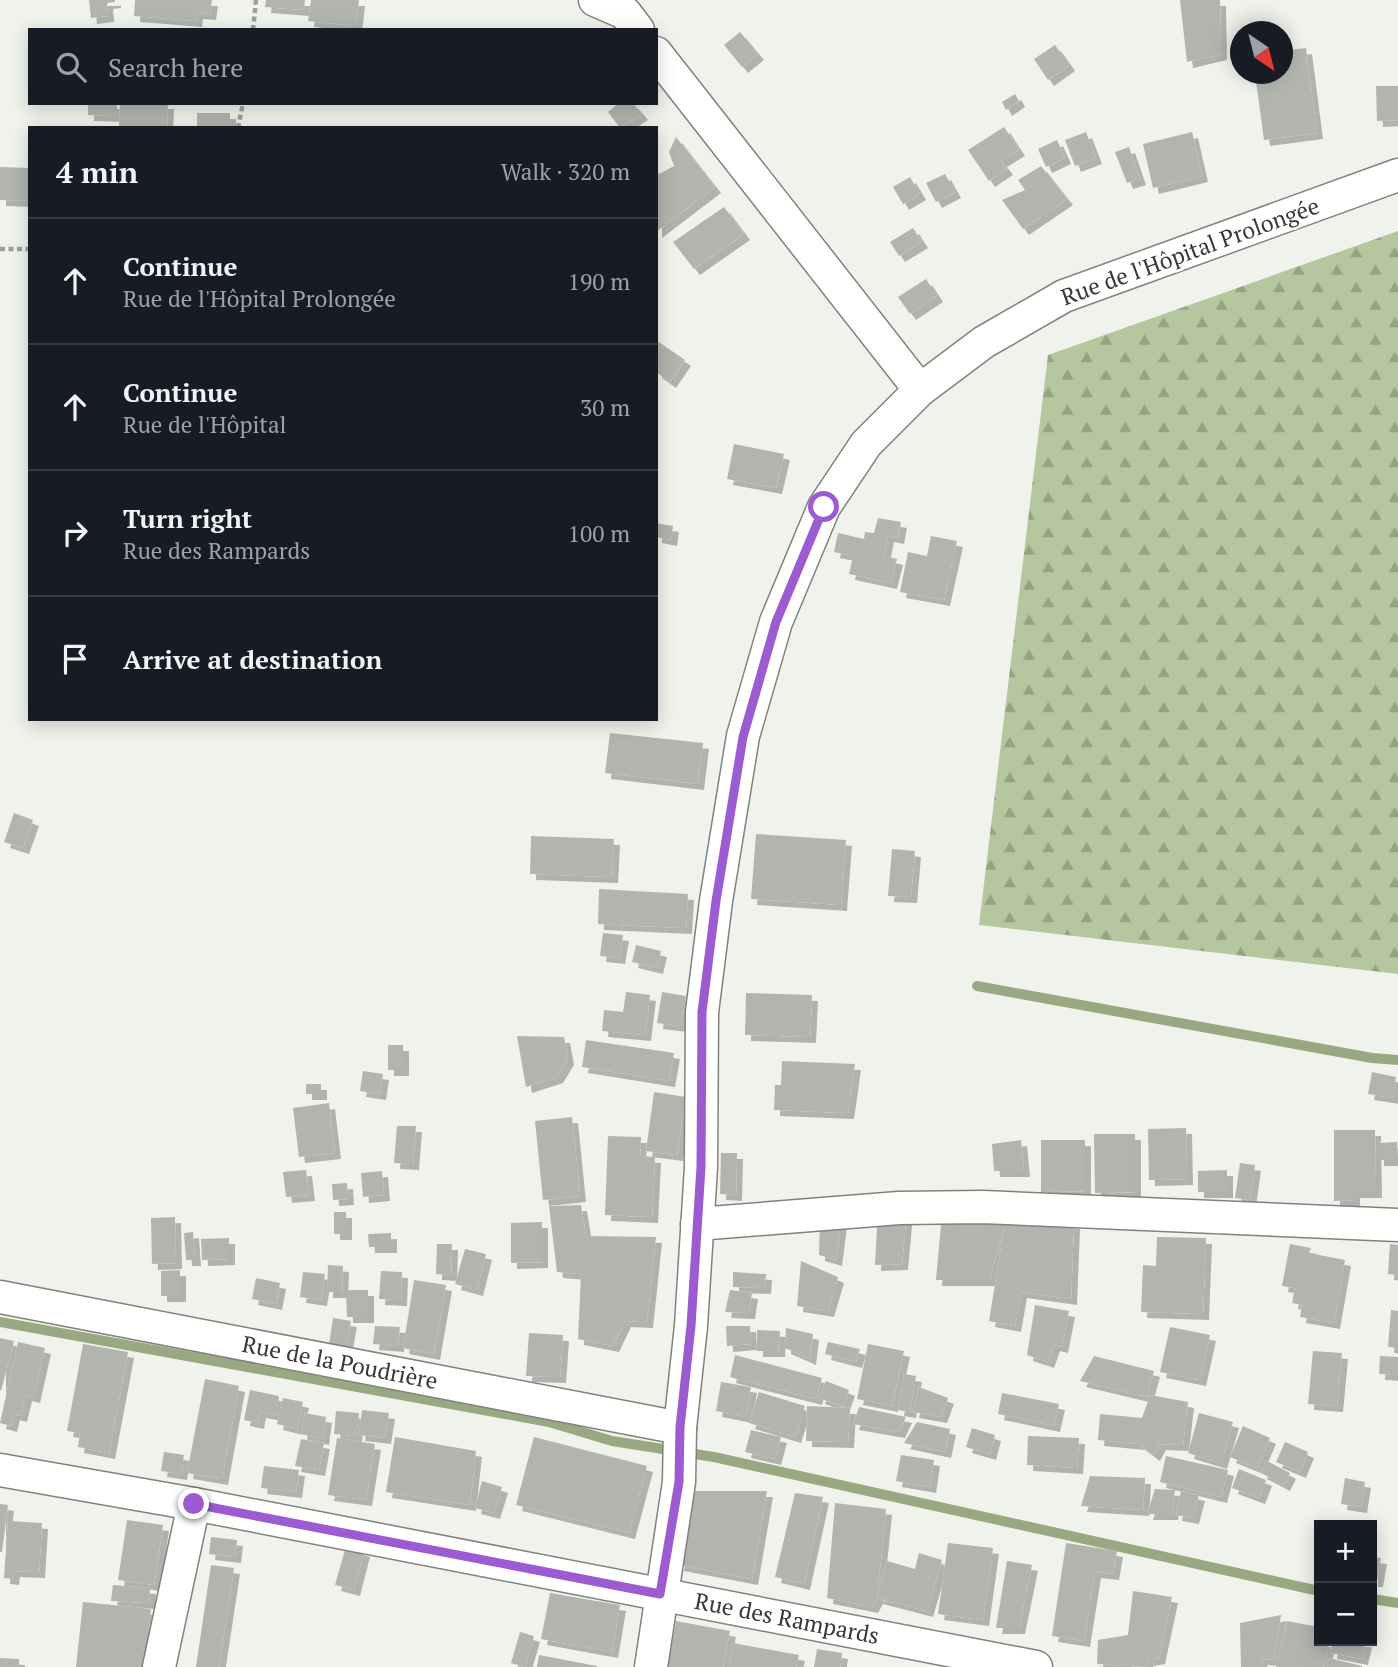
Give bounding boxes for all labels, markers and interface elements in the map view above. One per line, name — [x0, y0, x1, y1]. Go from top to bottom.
north arrow — [1230, 21, 1293, 84]
search box — [28, 28, 658, 105]
icon: search — [52, 48, 90, 86]
text: Search here — [108, 50, 243, 84]
text: 4 min — [56, 152, 138, 192]
text: Walk · 320 m — [501, 156, 630, 187]
street label: Rue de l'Hôpital Prolongée — [1057, 190, 1323, 312]
text: Continue — [123, 249, 237, 283]
icon: ahead — [56, 262, 94, 300]
text: 190 m — [568, 266, 630, 297]
text: Rue de l'Hôpital Prolongée — [123, 283, 396, 314]
text: Continue — [123, 375, 237, 409]
icon: ahead — [56, 388, 94, 426]
text: 30 m — [580, 392, 630, 423]
text: Rue de l'Hôpital — [123, 409, 286, 440]
route start — [808, 491, 839, 522]
text: Turn right — [123, 501, 252, 535]
icon: right — [56, 514, 94, 552]
text: 100 m — [568, 518, 630, 549]
text: Rue des Rampards — [123, 535, 310, 566]
icon: arrive — [56, 640, 94, 678]
text: Arrive at destination — [123, 642, 382, 676]
street label: Rue de la Poudrière — [240, 1328, 440, 1396]
route end — [178, 1488, 209, 1519]
map controls — [1314, 1520, 1377, 1646]
button: + — [1314, 1520, 1377, 1583]
button: − — [1314, 1583, 1377, 1646]
street label: Rue des Rampards — [692, 1585, 882, 1651]

